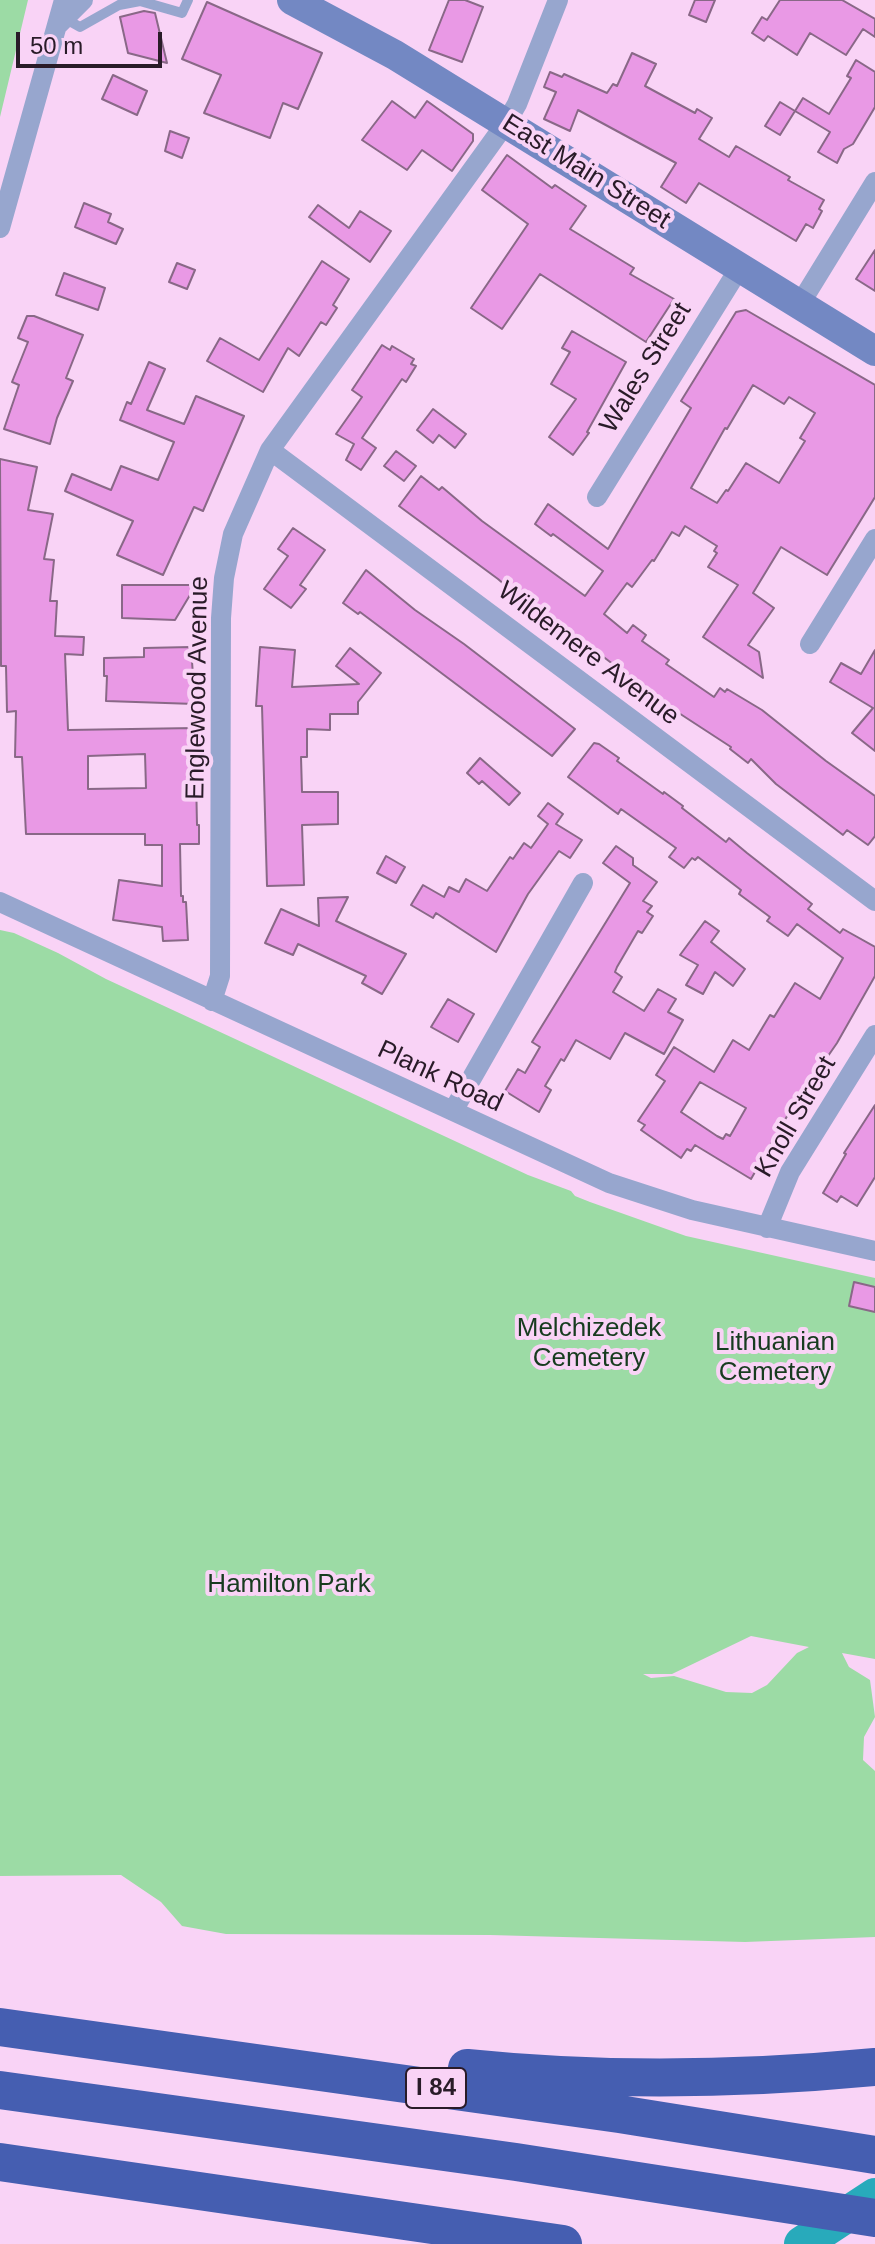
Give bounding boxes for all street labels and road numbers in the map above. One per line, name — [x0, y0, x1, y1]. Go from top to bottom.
street label: East Main Street — [496, 108, 676, 236]
street label: Wales Street — [594, 297, 698, 439]
street label: Englewood Avenue — [180, 576, 216, 800]
street label: Wildemere Avenue — [491, 576, 685, 732]
street label: Plank Road — [372, 1034, 508, 1120]
street label: Knoll Street — [749, 1051, 843, 1183]
road number: I 84 — [406, 2068, 466, 2108]

